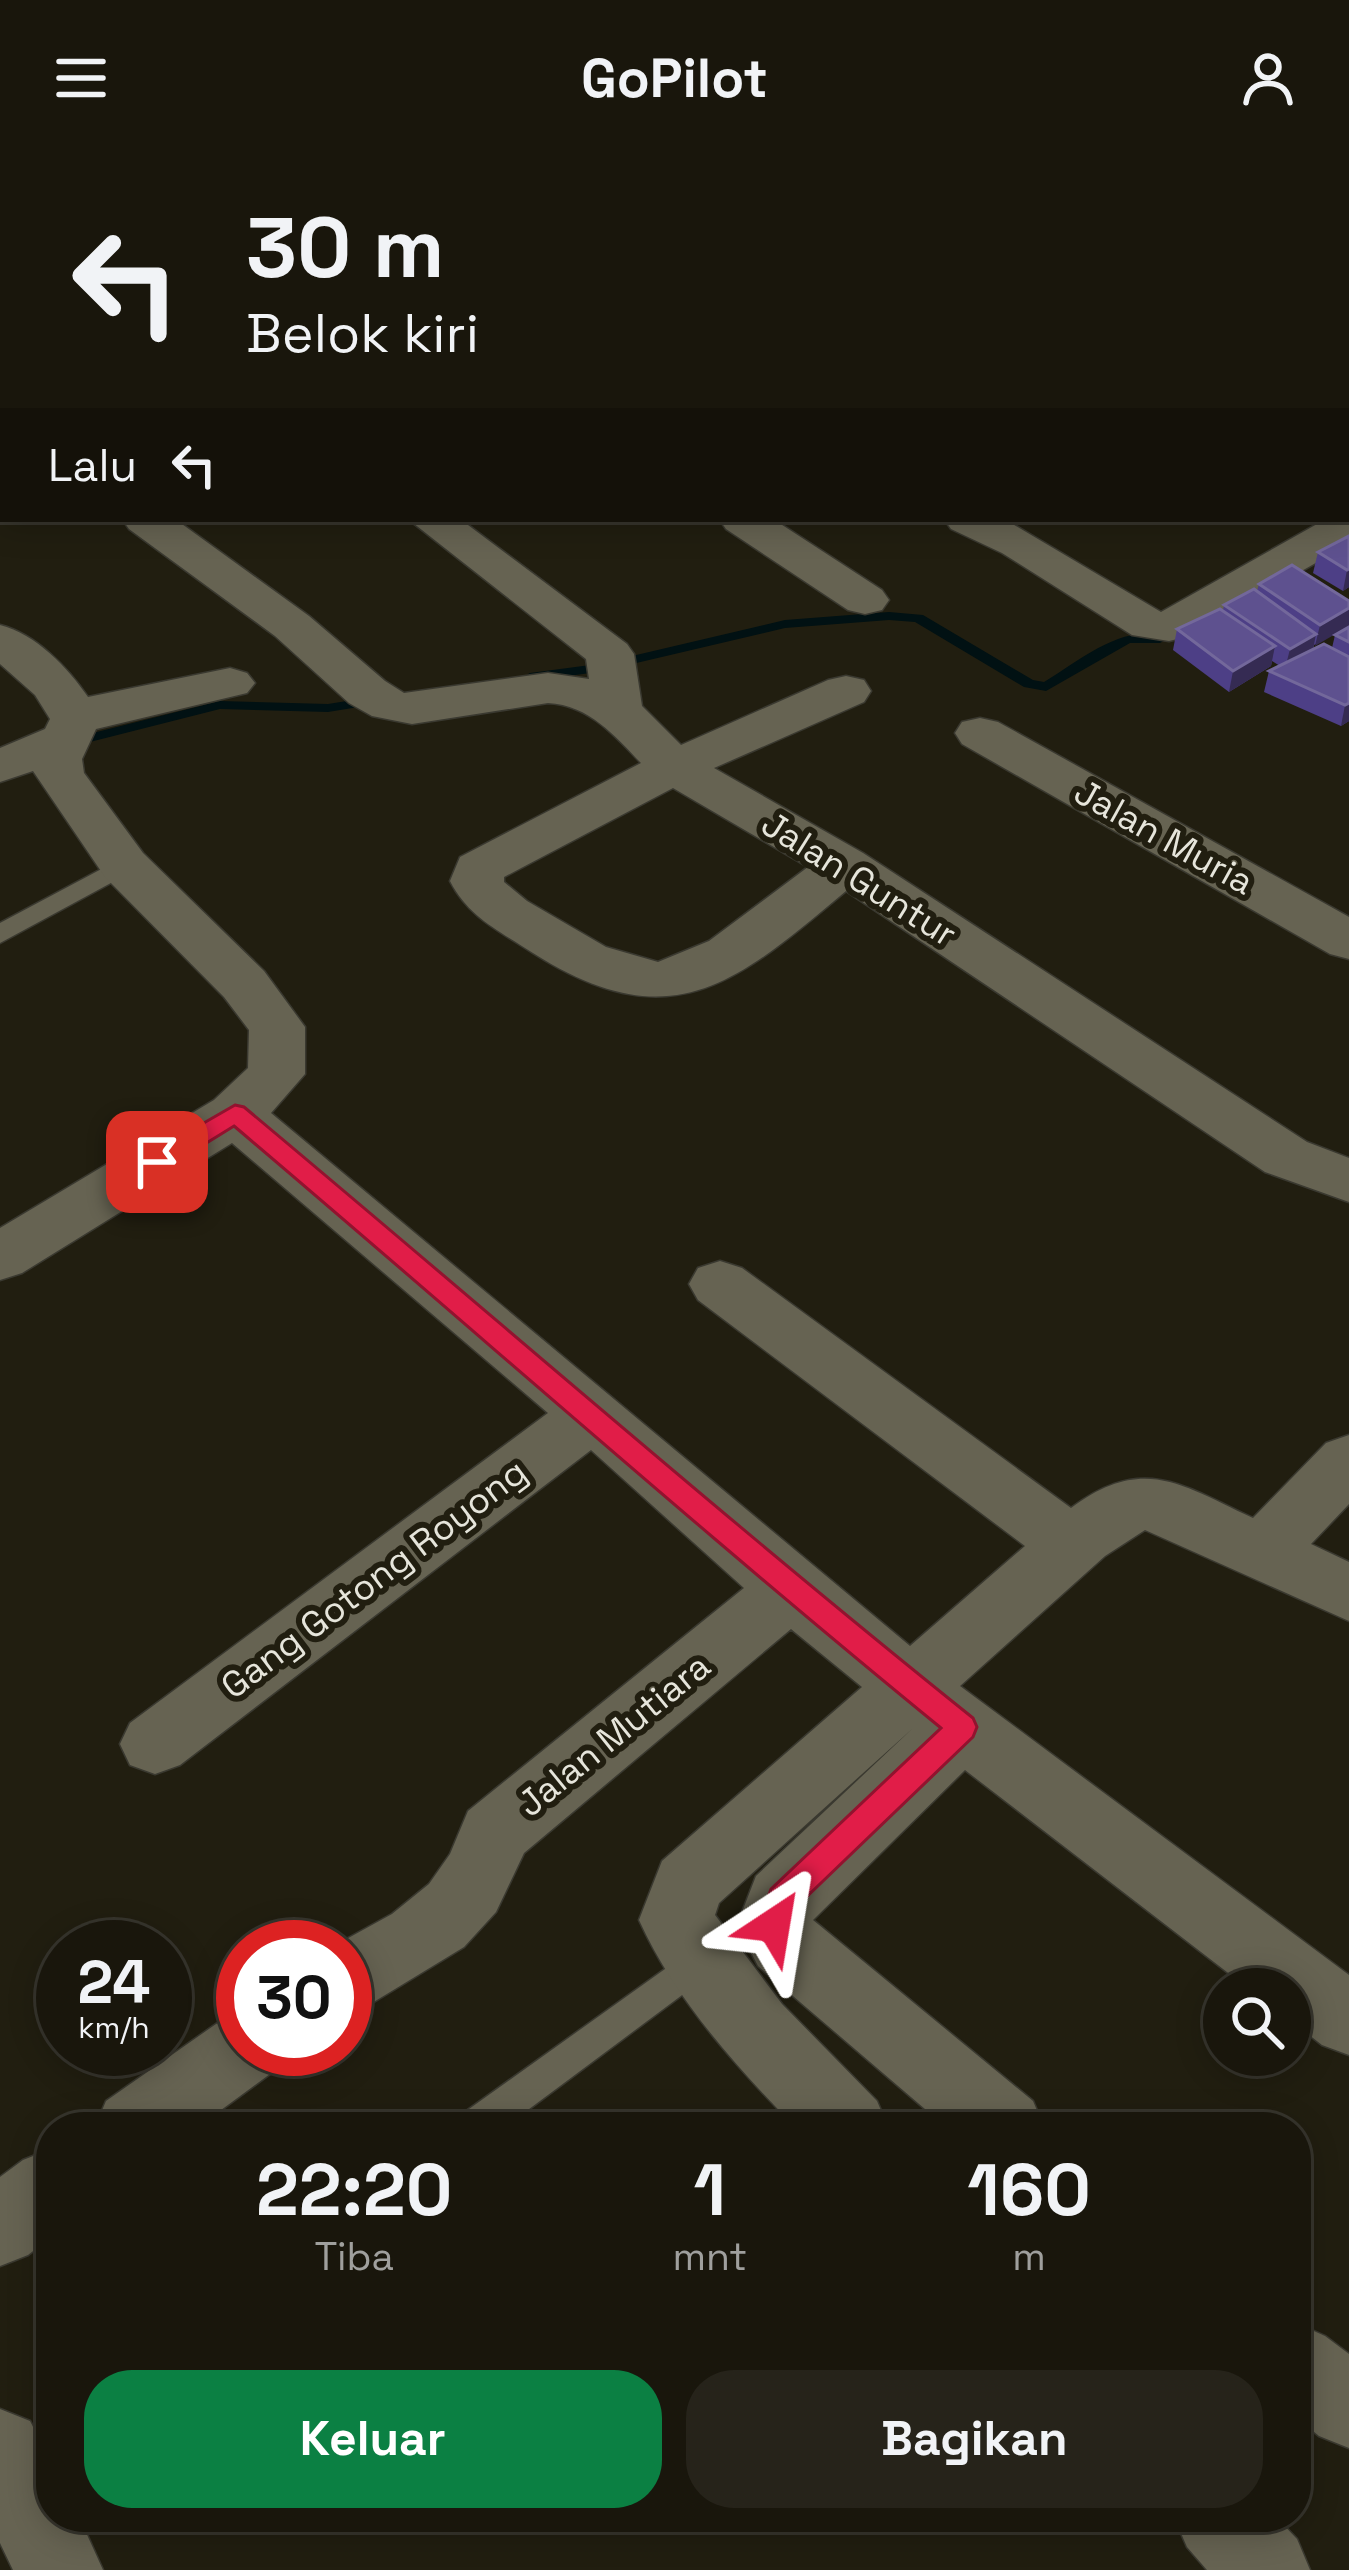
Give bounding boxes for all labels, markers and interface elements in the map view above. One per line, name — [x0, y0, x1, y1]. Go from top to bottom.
text: GoPilot — [581, 44, 768, 113]
icon: menu — [48, 45, 114, 111]
icon: person — [1235, 45, 1301, 111]
text: 30 m — [246, 194, 445, 302]
icon: left — [48, 204, 204, 360]
text: Belok kiri — [246, 299, 479, 368]
icon: left — [161, 432, 227, 498]
text: Lalu — [48, 437, 137, 494]
street label: Jalan Muria — [1066, 769, 1262, 905]
street label: Jalan Guntur — [753, 801, 965, 957]
pin — [106, 1111, 208, 1213]
icon: arrive — [124, 1129, 190, 1195]
street label: Gang Gotong Royong — [212, 1449, 536, 1709]
street label: Jalan Mutiara — [508, 1643, 720, 1827]
position arrow — [711, 1862, 837, 1988]
speed limit sign: 30 — [216, 1920, 372, 2076]
text: 24 — [78, 1944, 150, 2021]
map controls — [1203, 1968, 1311, 2076]
button: search — [1203, 1968, 1311, 2076]
text: km/h — [78, 2008, 150, 2047]
text: 22:20 — [256, 2144, 452, 2236]
text: 1 — [694, 2144, 726, 2236]
text: 160 — [967, 2144, 1091, 2236]
text: Tiba — [314, 2232, 394, 2281]
text: mnt — [672, 2232, 747, 2281]
text: m — [1012, 2232, 1046, 2281]
button: Keluar — [84, 2370, 662, 2508]
button: Bagikan — [686, 2370, 1263, 2508]

